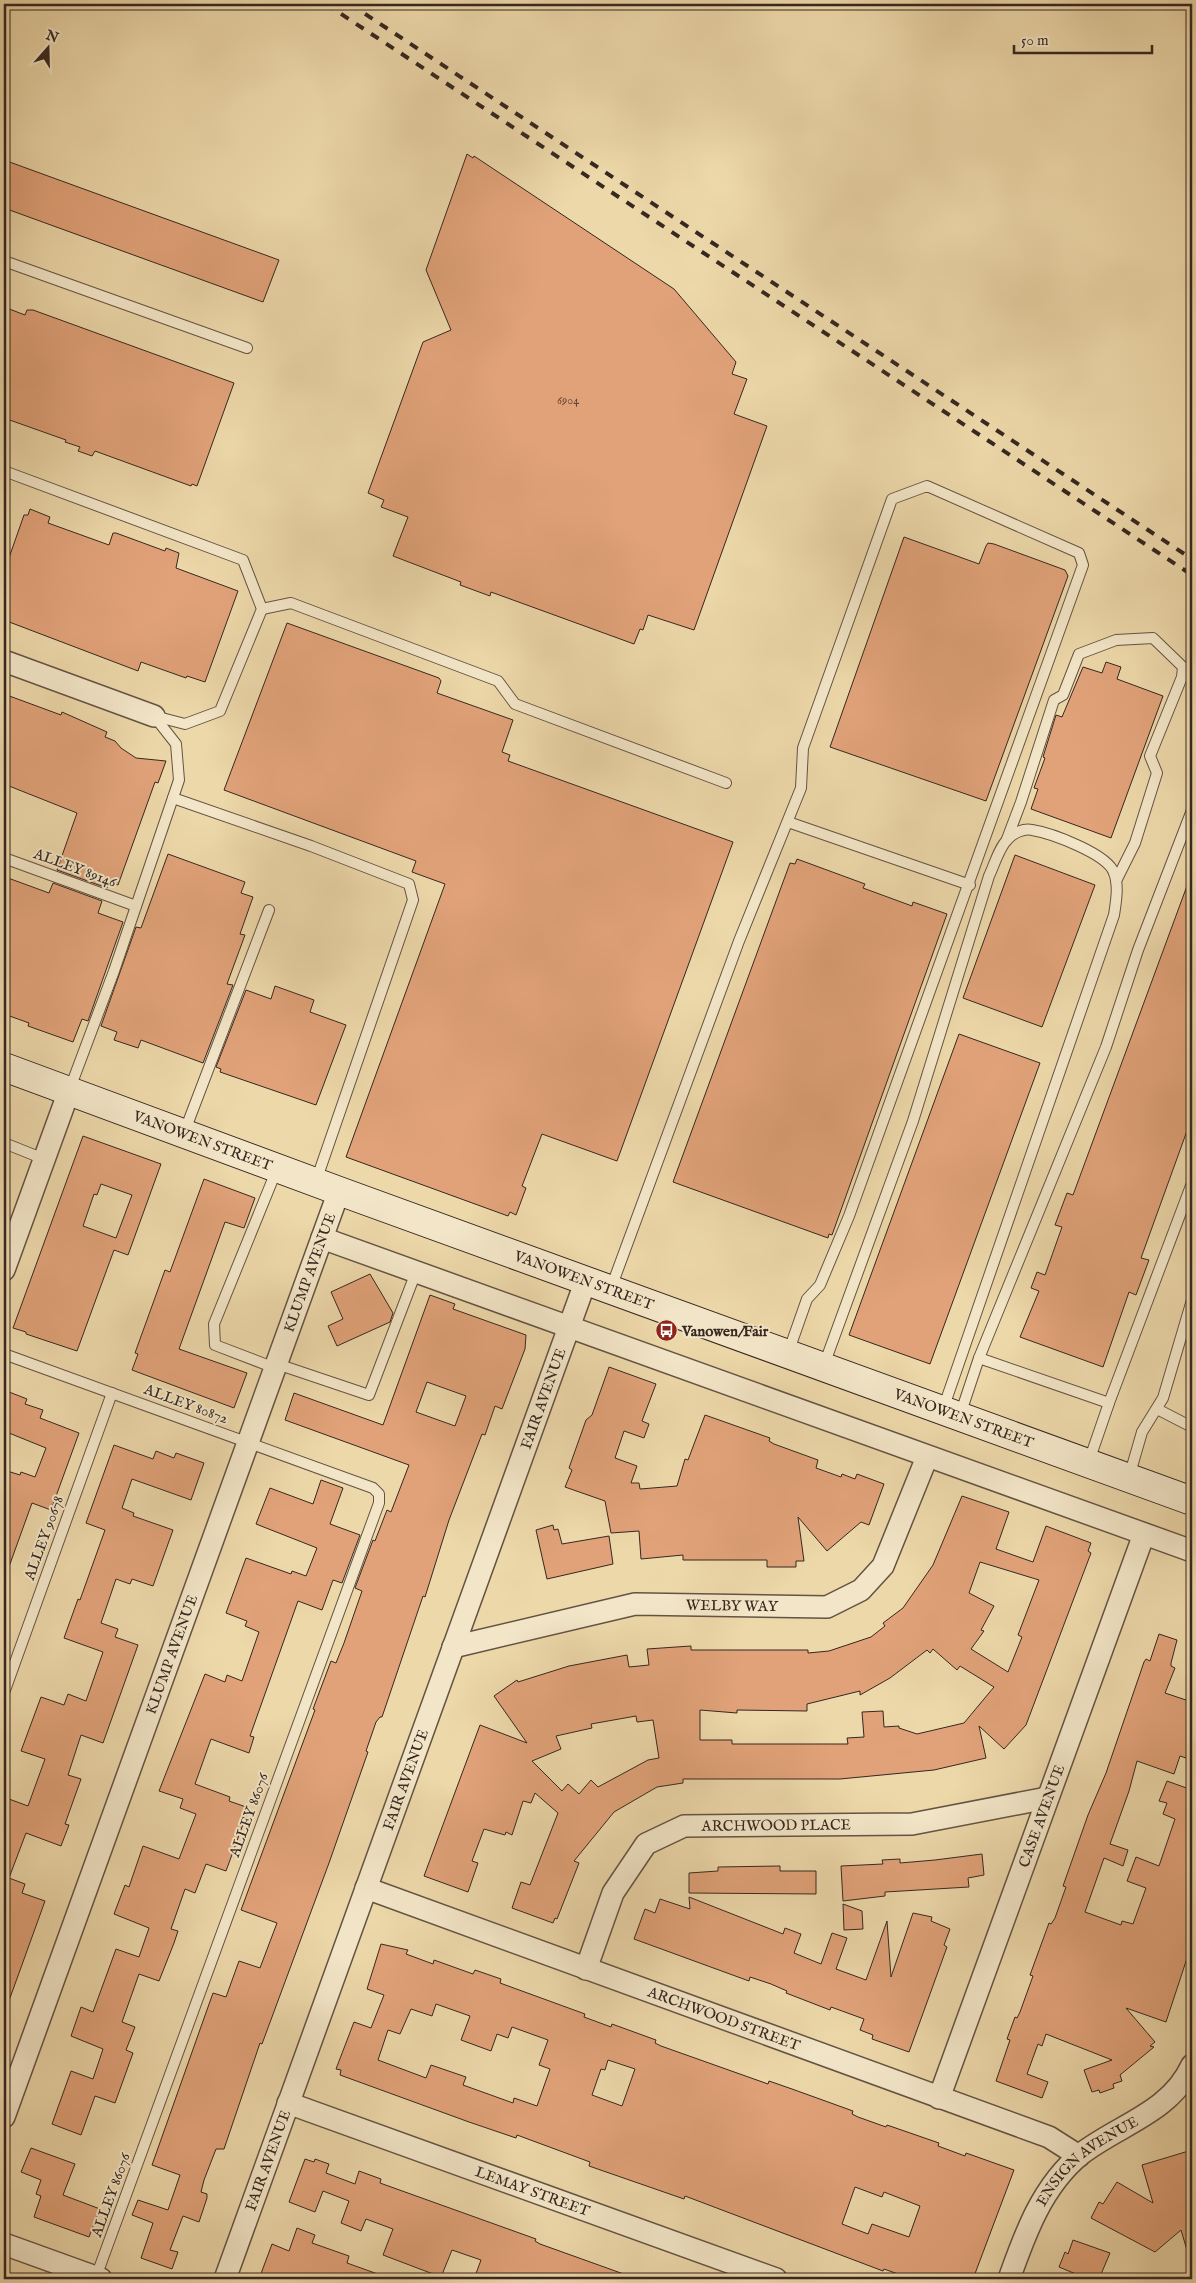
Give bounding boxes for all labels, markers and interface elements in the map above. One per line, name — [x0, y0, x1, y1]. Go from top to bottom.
north arrow — [22, 22, 72, 72]
scale bar — [1014, 22, 1151, 54]
text: N — [42, 26, 61, 47]
text: 50 m — [1021, 31, 1049, 50]
house number: 6904 — [557, 393, 579, 408]
street label: ALLEY 89146 — [30, 844, 120, 892]
street label: VANOWEN STREET — [130, 1106, 275, 1175]
street label: KLUMP AVENUE — [279, 1210, 340, 1335]
street label: VANOWEN STREET — [511, 1246, 657, 1314]
bus stop icon: Vanowen/Fair — [654, 1319, 678, 1343]
place label: Vanowen/Fair — [681, 1322, 769, 1341]
street label: FAIR AVENUE — [516, 1346, 570, 1452]
street label: ALLEY 80872 — [140, 1380, 231, 1428]
street label: VANOWEN STREET — [891, 1384, 1036, 1452]
street label: ALLEY 90678 — [20, 1493, 68, 1584]
street label: KLUMP AVENUE — [141, 1592, 202, 1717]
street label: WELBY WAY — [686, 1595, 779, 1616]
street label: FAIR AVENUE — [378, 1726, 432, 1833]
street label: CASE AVENUE — [1014, 1762, 1069, 1870]
street label: ALLEY 86076 — [225, 1770, 273, 1861]
street label: ARCHWOOD PLACE — [700, 1815, 851, 1835]
street label: ARCHWOOD STREET — [644, 1982, 803, 2055]
street label: FAIR AVENUE — [241, 2107, 295, 2214]
street label: ENSIGN AVENUE — [1032, 2112, 1142, 2210]
street label: ALLEY 86076 — [87, 2150, 135, 2241]
street label: LEMAY STREET — [473, 2162, 592, 2221]

